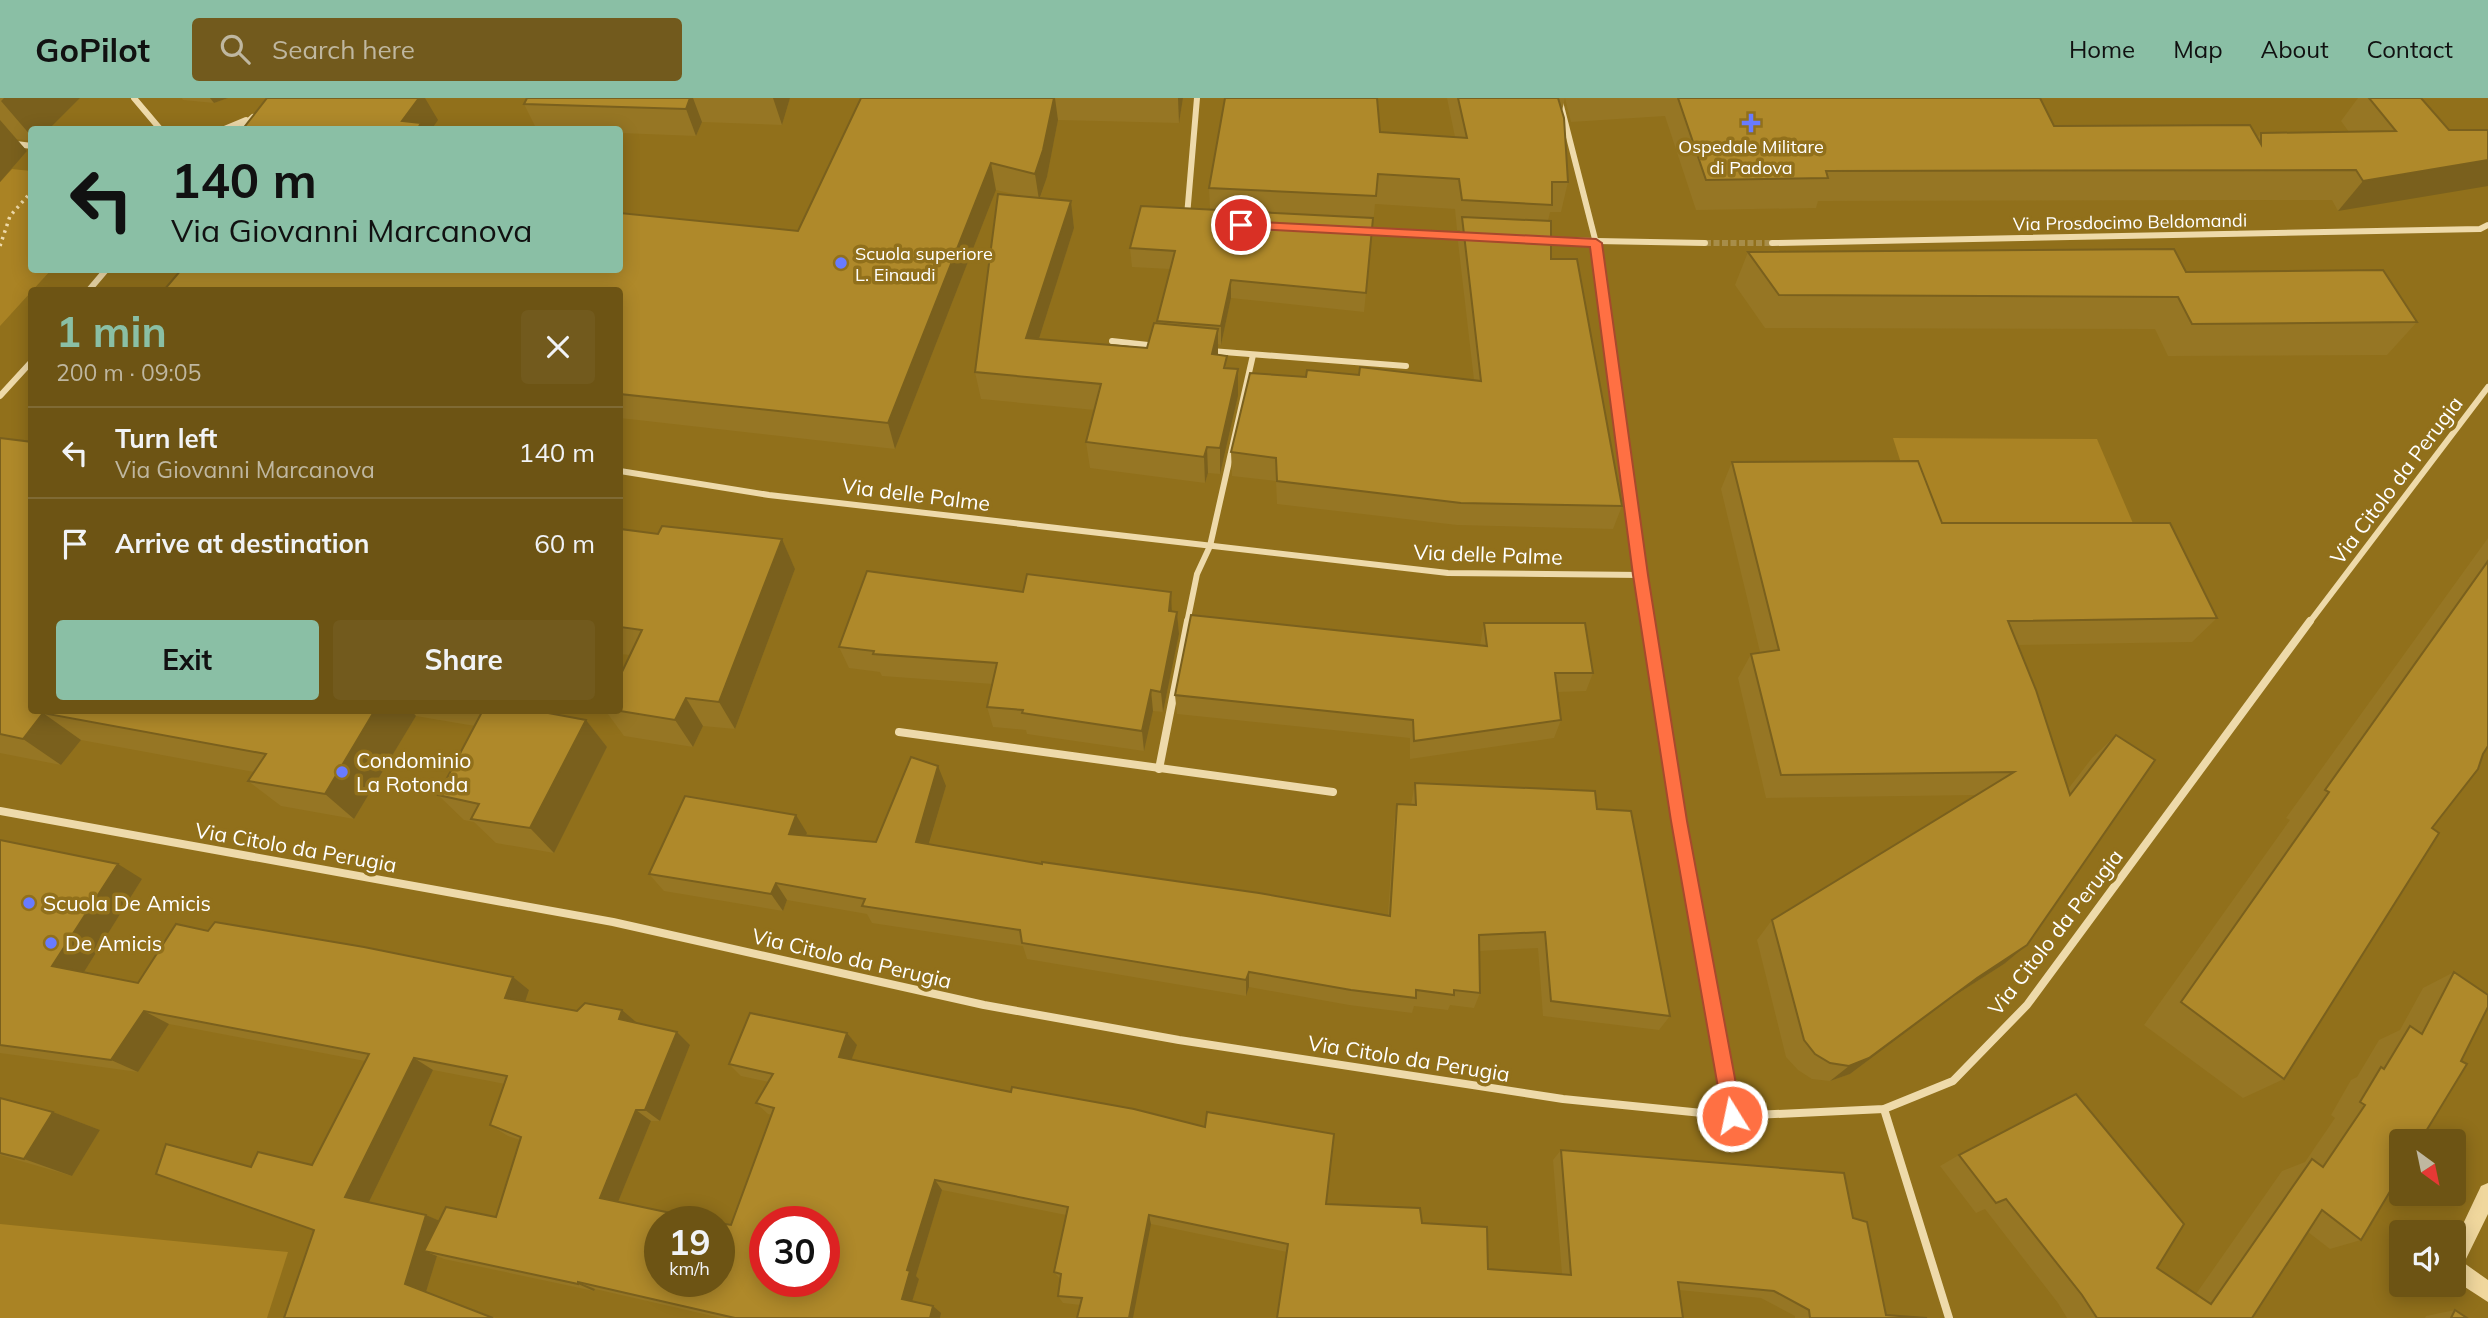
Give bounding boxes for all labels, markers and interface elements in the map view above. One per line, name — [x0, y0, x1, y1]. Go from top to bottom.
search box — [192, 18, 682, 81]
text: GoPilot — [35, 29, 150, 70]
icon: search — [216, 30, 254, 68]
text: Search here — [272, 33, 415, 66]
text: Home — [2069, 34, 2135, 64]
text: Map — [2173, 34, 2223, 64]
text: About — [2261, 34, 2329, 64]
text: Contact — [2367, 34, 2453, 64]
marker: Ospedale Militare di Padova — [1741, 113, 1761, 133]
place label: Ospedale Militare di Padova — [1678, 135, 1824, 179]
text: 140 m — [171, 149, 317, 210]
icon: left — [56, 154, 147, 245]
pin — [1211, 195, 1271, 255]
icon: arrive — [1222, 206, 1260, 244]
street label: Via Prosdocimo Beldomandi — [2013, 208, 2247, 236]
text: Via Giovanni Marcanova — [171, 210, 533, 250]
place label: Scuola superiore L. Einaudi — [855, 242, 993, 286]
marker: Scuola superiore L. Einaudi — [833, 255, 849, 271]
text: 1 min — [56, 305, 167, 358]
button: close — [521, 310, 595, 384]
text: 200 m · 09:05 — [56, 358, 201, 387]
street label: Via Citolo da Perugia — [2324, 391, 2468, 569]
text: Turn left — [115, 422, 217, 455]
icon: left — [56, 434, 94, 472]
text: 140 m — [519, 436, 595, 469]
text: Via Giovanni Marcanova — [115, 455, 375, 484]
street label: Via delle Palme — [840, 472, 992, 516]
icon: arrive — [56, 525, 94, 563]
text: Arrive at destination — [115, 527, 370, 560]
text: 60 m — [534, 527, 595, 560]
street label: Via delle Palme — [1413, 538, 1563, 570]
button: Exit — [56, 620, 319, 700]
button: Share — [333, 620, 595, 700]
place label: Condominio La Rotonda — [356, 747, 471, 797]
marker: Condominio La Rotonda — [334, 764, 350, 780]
street label: Via Citolo da Perugia — [193, 816, 399, 878]
street label: Via Citolo da Perugia — [1982, 844, 2128, 1020]
place label: Scuola De Amicis — [43, 890, 211, 916]
marker: Scuola De Amicis — [21, 895, 37, 911]
street label: Via Citolo da Perugia — [750, 922, 954, 994]
place label: De Amicis — [65, 930, 162, 956]
marker: De Amicis — [43, 935, 59, 951]
street label: Via Citolo da Perugia — [1306, 1029, 1512, 1087]
position arrow — [1695, 1079, 1769, 1153]
north arrow — [2389, 1129, 2466, 1206]
map controls — [2389, 1129, 2466, 1297]
speed limit sign: 30 — [749, 1206, 840, 1297]
text: 19 — [668, 1220, 711, 1264]
button: sound — [2389, 1220, 2466, 1297]
text: km/h — [669, 1257, 710, 1280]

